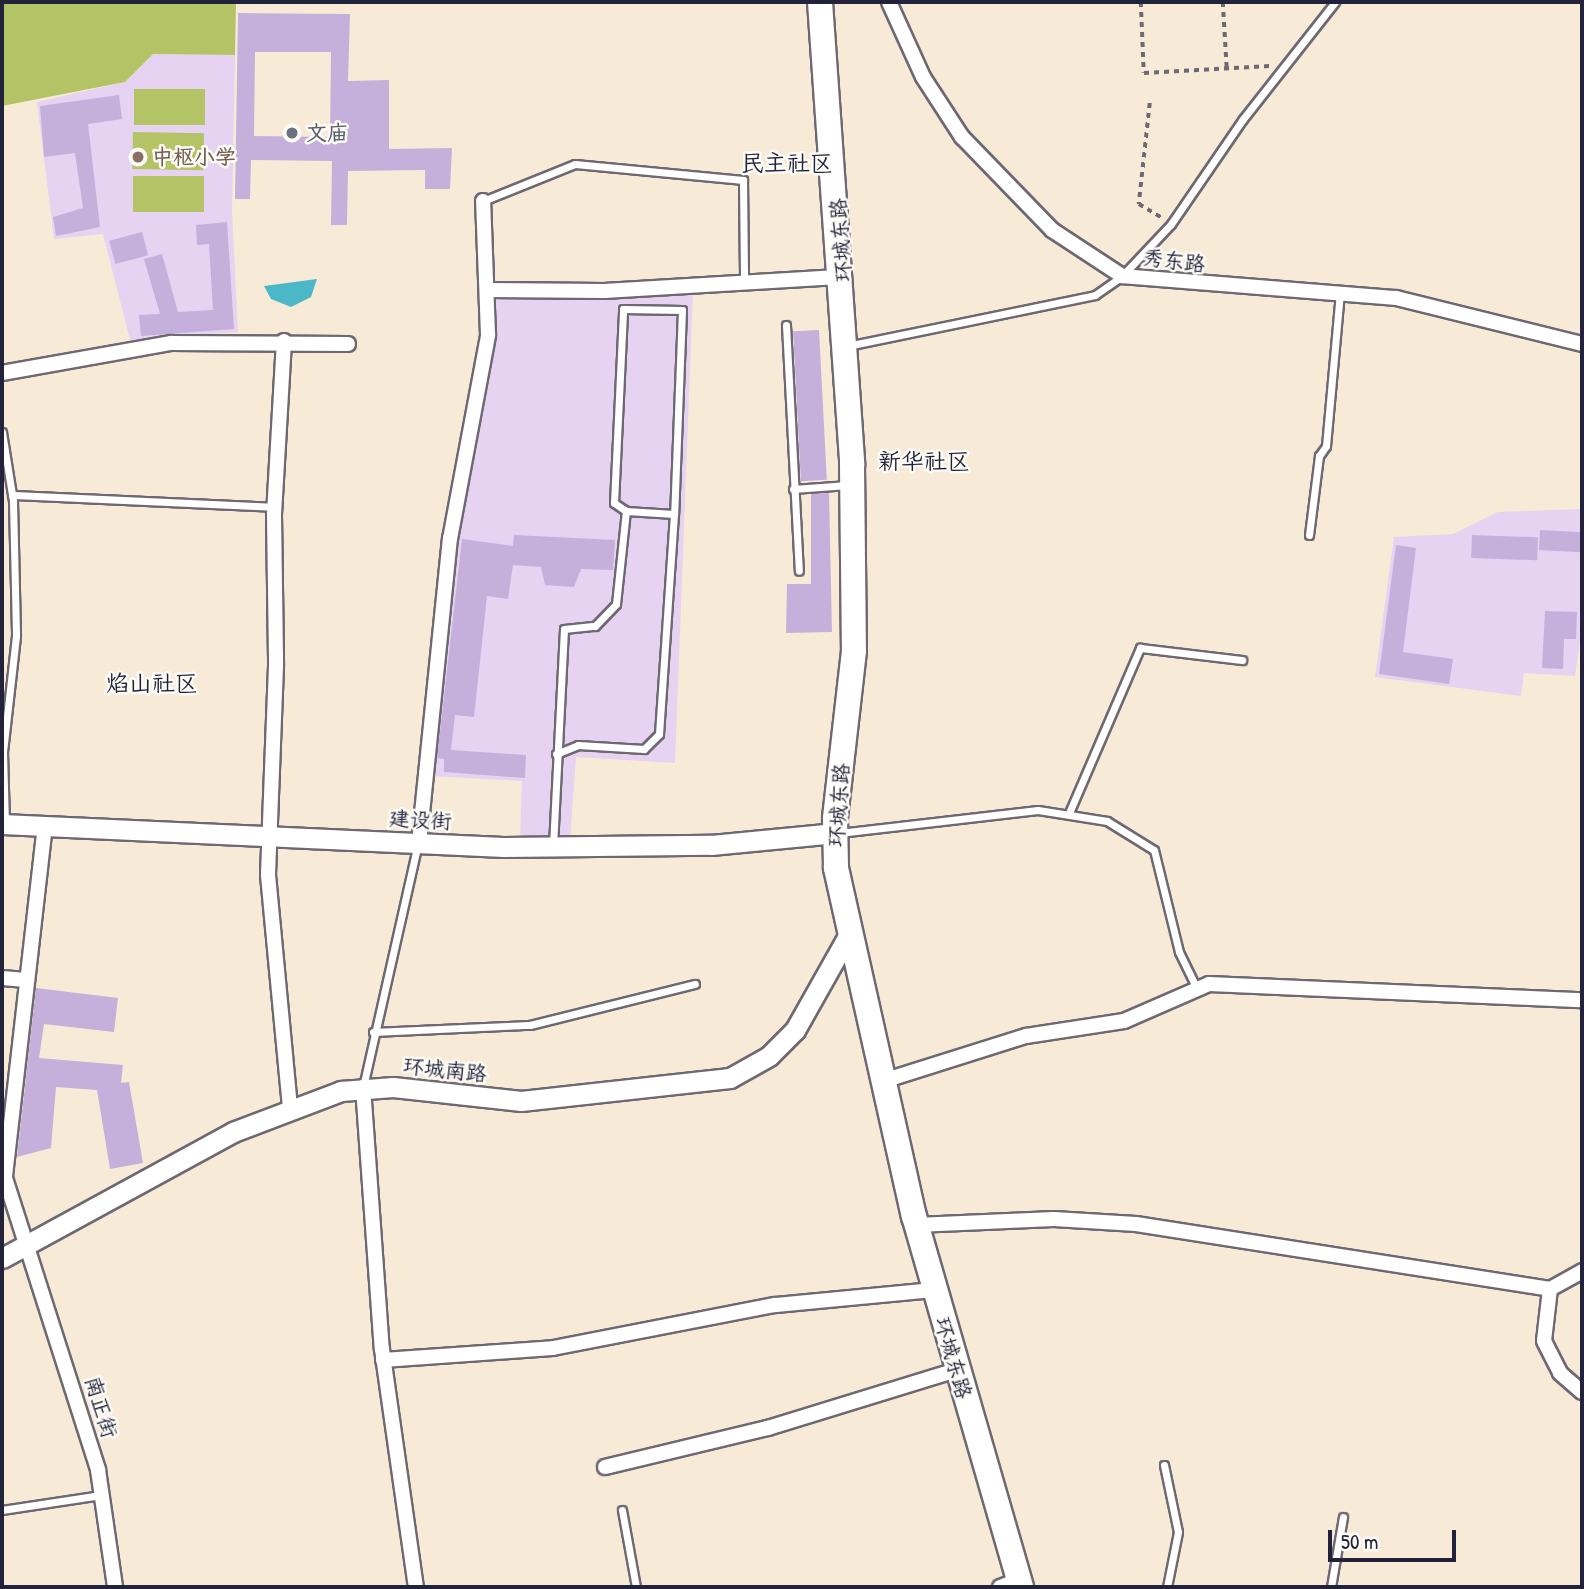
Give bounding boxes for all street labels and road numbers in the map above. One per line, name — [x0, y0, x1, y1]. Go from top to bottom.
street label: 环城东路 — [826, 197, 856, 283]
street label: 秀东路 — [1141, 245, 1207, 277]
street label: 环城东路 — [824, 762, 854, 848]
street label: 建设街 — [388, 806, 452, 834]
street label: 环城南路 — [402, 1053, 488, 1087]
street label: 环城东路 — [929, 1314, 977, 1402]
street label: 南正街 — [80, 1373, 122, 1441]

